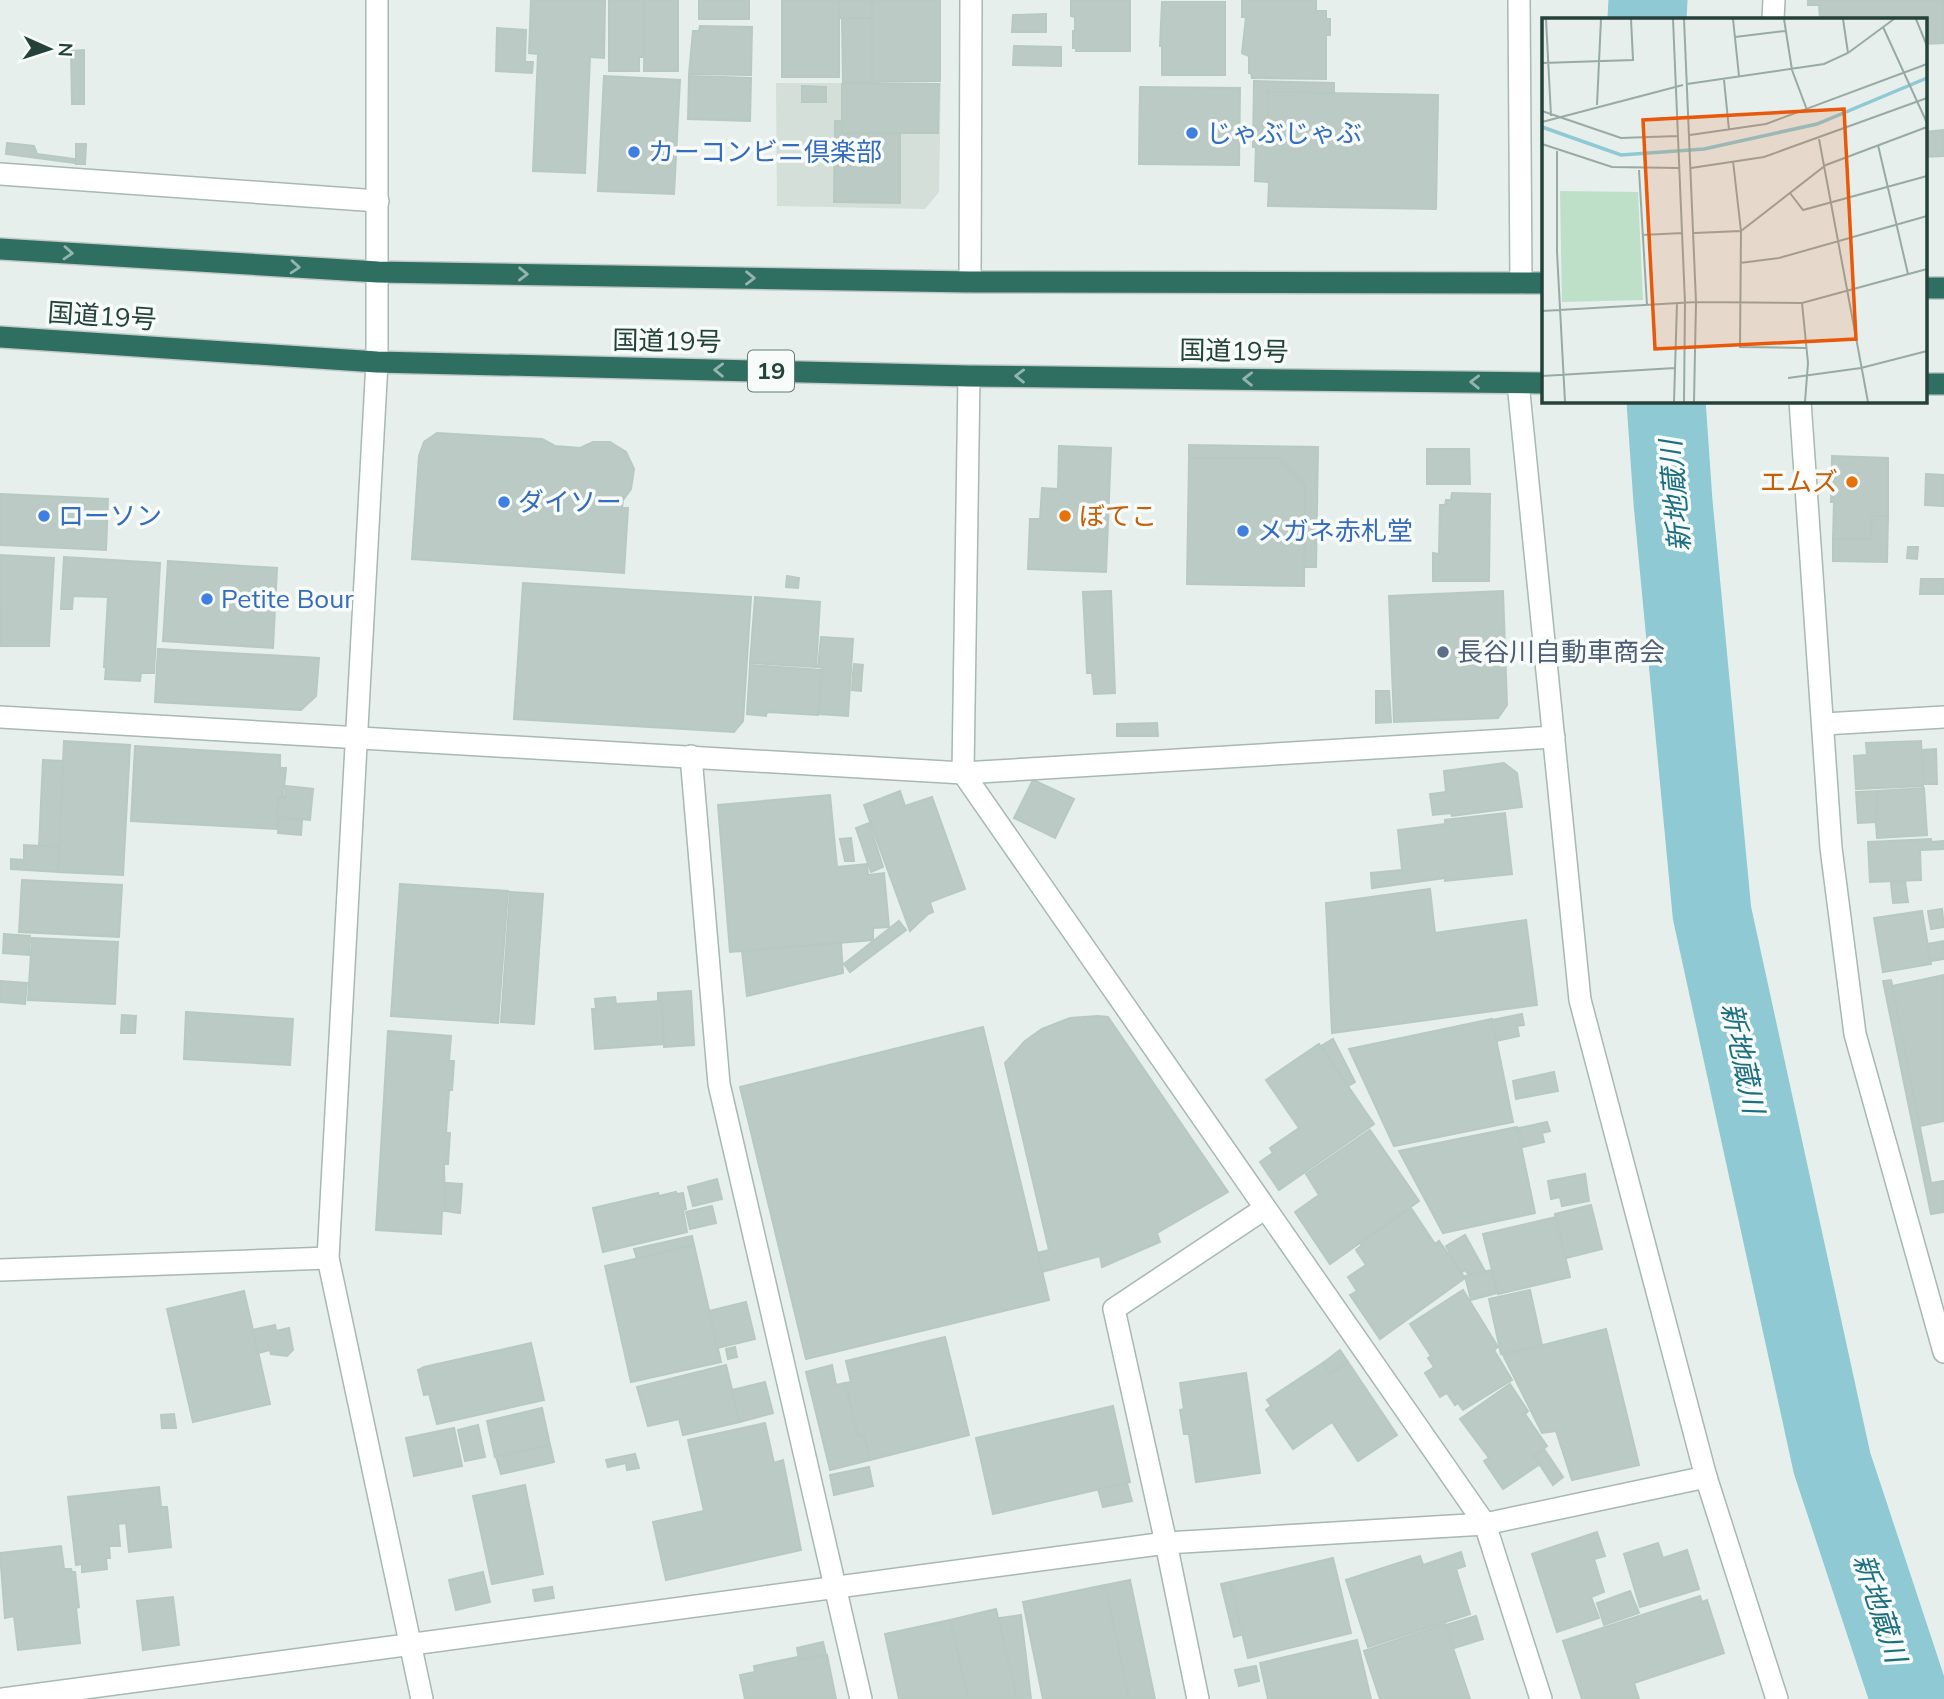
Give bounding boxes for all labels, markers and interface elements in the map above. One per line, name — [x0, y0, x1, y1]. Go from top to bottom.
north arrow — [14, 14, 84, 84]
inset map — [1542, 18, 1926, 402]
text: N — [54, 42, 78, 58]
place label: じゃぶじゃぶ — [1206, 116, 1362, 149]
marker: じゃぶじゃぶ — [1184, 125, 1200, 141]
place label: カーコンビニ倶楽部 — [648, 135, 882, 168]
marker: カーコンビニ倶楽部 — [626, 144, 642, 160]
one-way arrow — [63, 245, 74, 260]
one-way arrow — [290, 259, 301, 274]
one-way arrow — [517, 267, 528, 282]
one-way arrow — [745, 270, 756, 286]
street label: 国道19号 — [46, 295, 158, 336]
street label: 国道19号 — [612, 323, 722, 358]
street label: 国道19号 — [1179, 333, 1289, 368]
road number: 19 — [748, 350, 794, 392]
one-way arrow — [713, 362, 724, 377]
one-way arrow — [1014, 368, 1025, 384]
one-way arrow — [1242, 371, 1252, 387]
one-way arrow — [1469, 375, 1480, 390]
water label: 新地蔵川 — [1652, 436, 1697, 553]
place label: エムズ — [1760, 465, 1838, 498]
marker: エムズ — [1844, 474, 1860, 490]
place label: ダイソー — [518, 485, 622, 518]
marker: ダイソー — [496, 494, 512, 510]
place label: ローソン — [58, 499, 162, 532]
place label: ぼてこ — [1079, 499, 1157, 532]
marker: ローソン — [36, 508, 52, 524]
marker: ぼてこ — [1057, 508, 1073, 524]
place label: メガネ赤札堂 — [1257, 514, 1413, 547]
marker: メガネ赤札堂 — [1235, 523, 1251, 539]
place label: Petite Bour — [221, 582, 354, 615]
marker: Petite Bour — [199, 591, 215, 607]
place label: 長谷川自動車商会 — [1457, 635, 1665, 668]
marker: 長谷川自動車商会 — [1435, 644, 1451, 660]
water label: 新地蔵川 — [1715, 999, 1773, 1119]
water label: 新地蔵川 — [1847, 1549, 1915, 1669]

